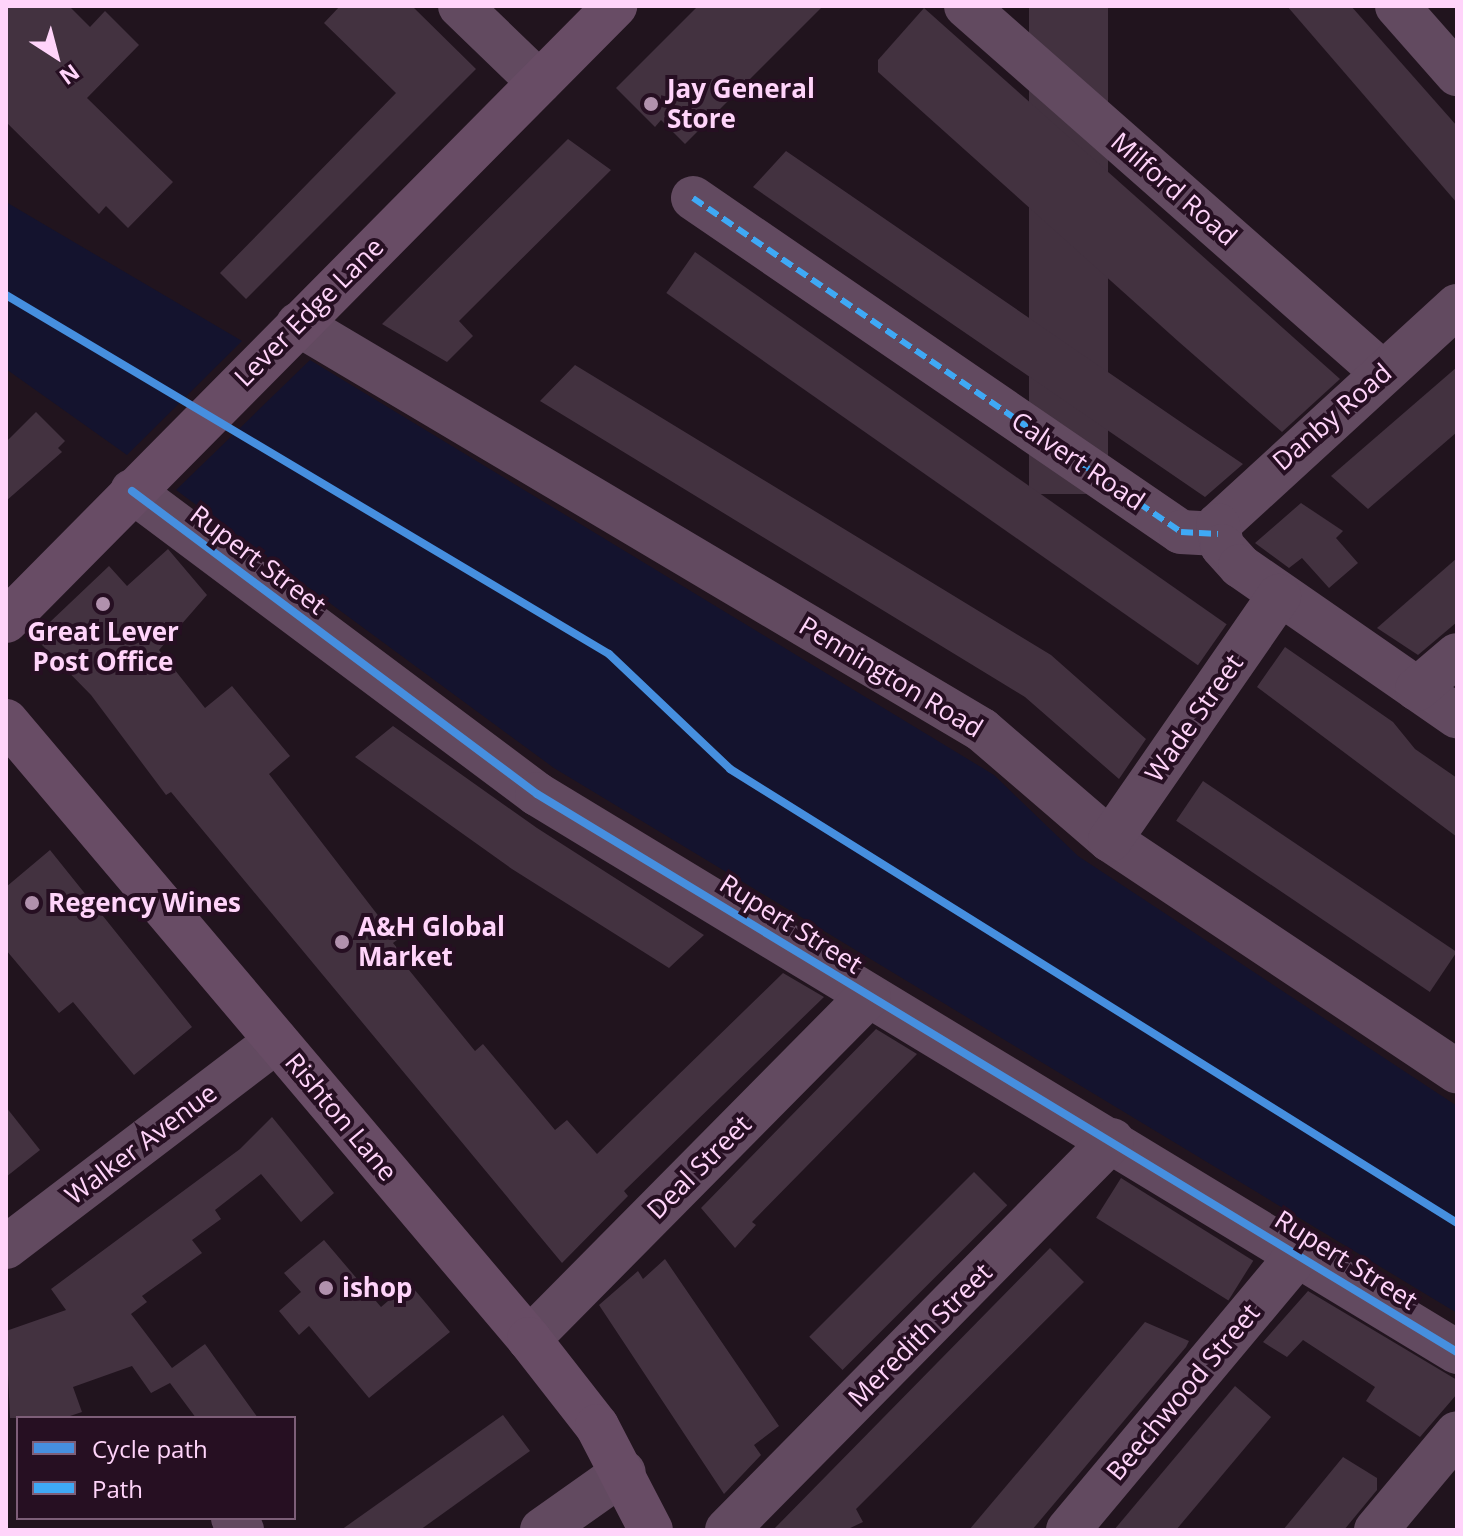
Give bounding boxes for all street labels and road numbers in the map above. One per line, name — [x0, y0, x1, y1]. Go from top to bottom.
street label: Milford Road — [1105, 126, 1243, 252]
street label: Lever Edge Lane — [228, 231, 390, 393]
street label: Danby Road — [1266, 357, 1398, 477]
street label: Calvert Road — [1006, 405, 1150, 517]
street label: Rupert Street — [184, 499, 332, 621]
street label: Pennington Road — [794, 610, 988, 744]
street label: Wade Street — [1139, 648, 1249, 788]
street label: Rupert Street — [714, 868, 868, 980]
street label: Rishton Lane — [279, 1047, 403, 1187]
street label: Walker Avenue — [59, 1077, 223, 1211]
street label: Deal Street — [641, 1109, 757, 1225]
street label: Rupert Street — [1269, 1204, 1423, 1316]
street label: Meredith Street — [842, 1257, 998, 1413]
street label: Beechwood Street — [1100, 1297, 1266, 1487]

